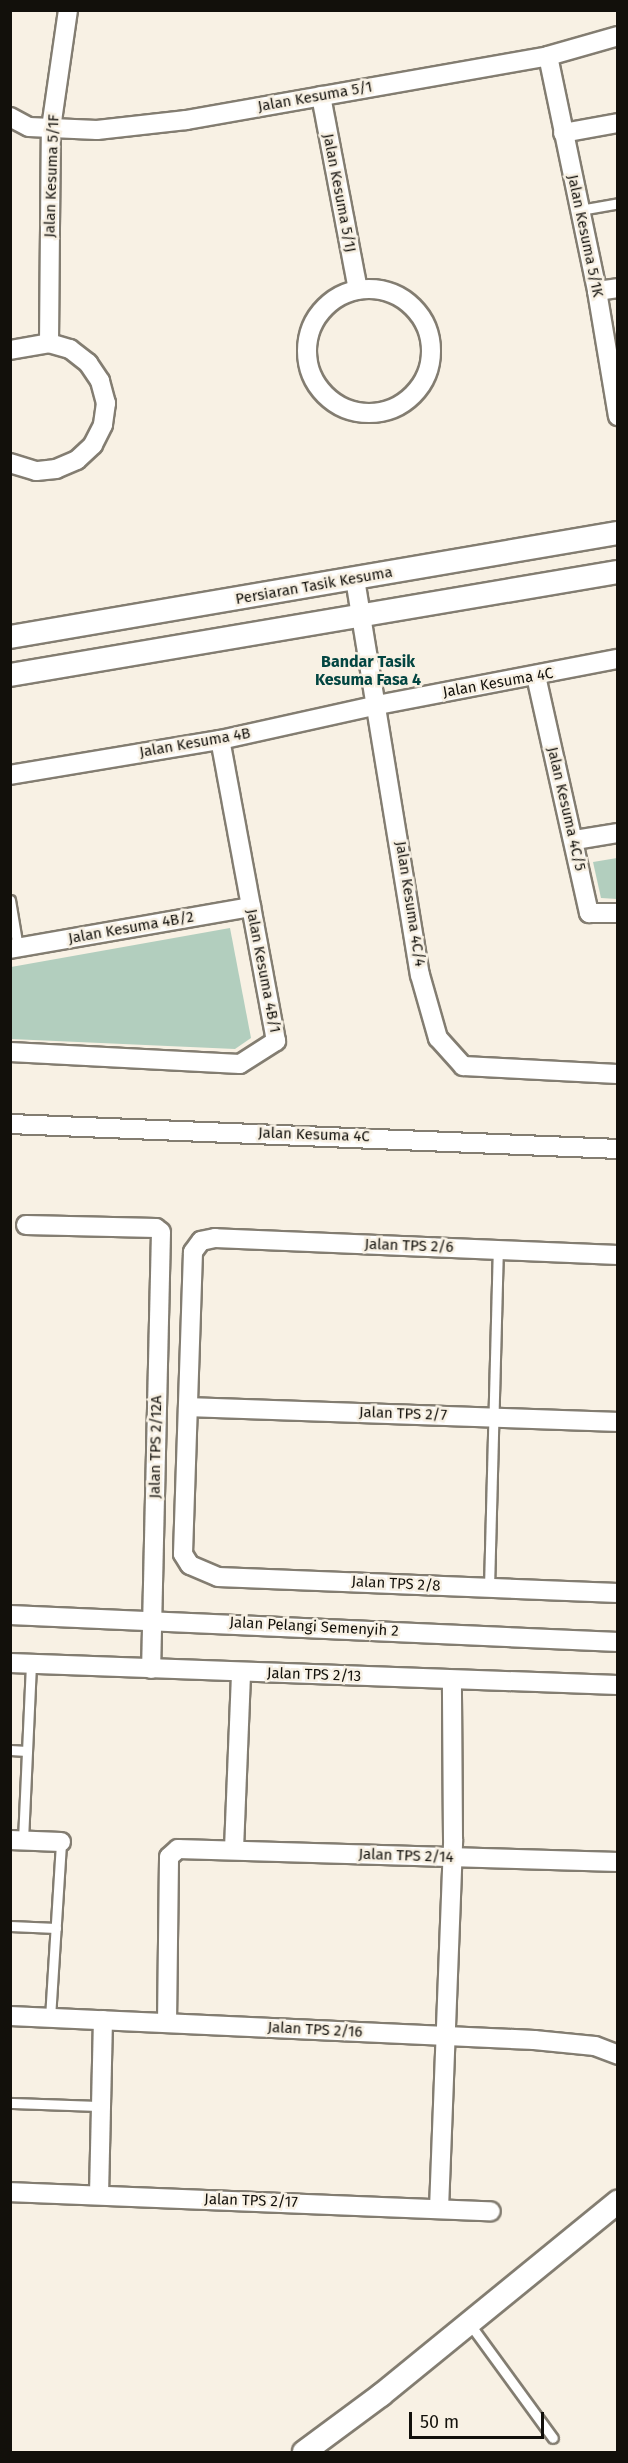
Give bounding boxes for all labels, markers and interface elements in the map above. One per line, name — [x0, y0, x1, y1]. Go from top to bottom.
street label: Jalan Kesuma 5/1 — [256, 78, 374, 116]
street label: Jalan Kesuma 5/1F — [41, 114, 63, 238]
street label: Jalan Kesuma 5/1J — [319, 132, 359, 254]
street label: Jalan Kesuma 5/1K — [563, 173, 607, 299]
street label: Persiaran Tasik Kesuma — [234, 563, 394, 609]
district label: Bandar Tasik Kesuma Fasa 4 — [315, 652, 421, 690]
street label: Jalan Kesuma 4C — [441, 664, 555, 702]
street label: Jalan Kesuma 4B — [138, 724, 252, 762]
street label: Jalan Kesuma 4C/5 — [543, 745, 589, 873]
street label: Jalan Kesuma 4C/4 — [391, 840, 429, 968]
street label: Jalan Kesuma 4B/2 — [67, 908, 195, 948]
street label: Jalan Kesuma 4B/1 — [242, 908, 284, 1034]
street label: Jalan Kesuma 4C — [258, 1124, 370, 1146]
street label: Jalan TPS 2/6 — [364, 1235, 454, 1257]
street label: Jalan TPS 2/12A — [146, 1395, 166, 1499]
street label: Jalan TPS 2/7 — [359, 1403, 447, 1425]
street label: Jalan TPS 2/8 — [351, 1573, 441, 1595]
street label: Jalan Pelangi Semenyih 2 — [229, 1614, 399, 1640]
street label: Jalan TPS 2/13 — [266, 1664, 362, 1686]
street label: Jalan TPS 2/14 — [358, 1845, 454, 1867]
street label: Jalan TPS 2/16 — [267, 2019, 363, 2041]
street label: Jalan TPS 2/17 — [204, 2190, 298, 2212]
scale bar — [412, 2400, 547, 2438]
text: 50 m — [420, 2411, 459, 2433]

